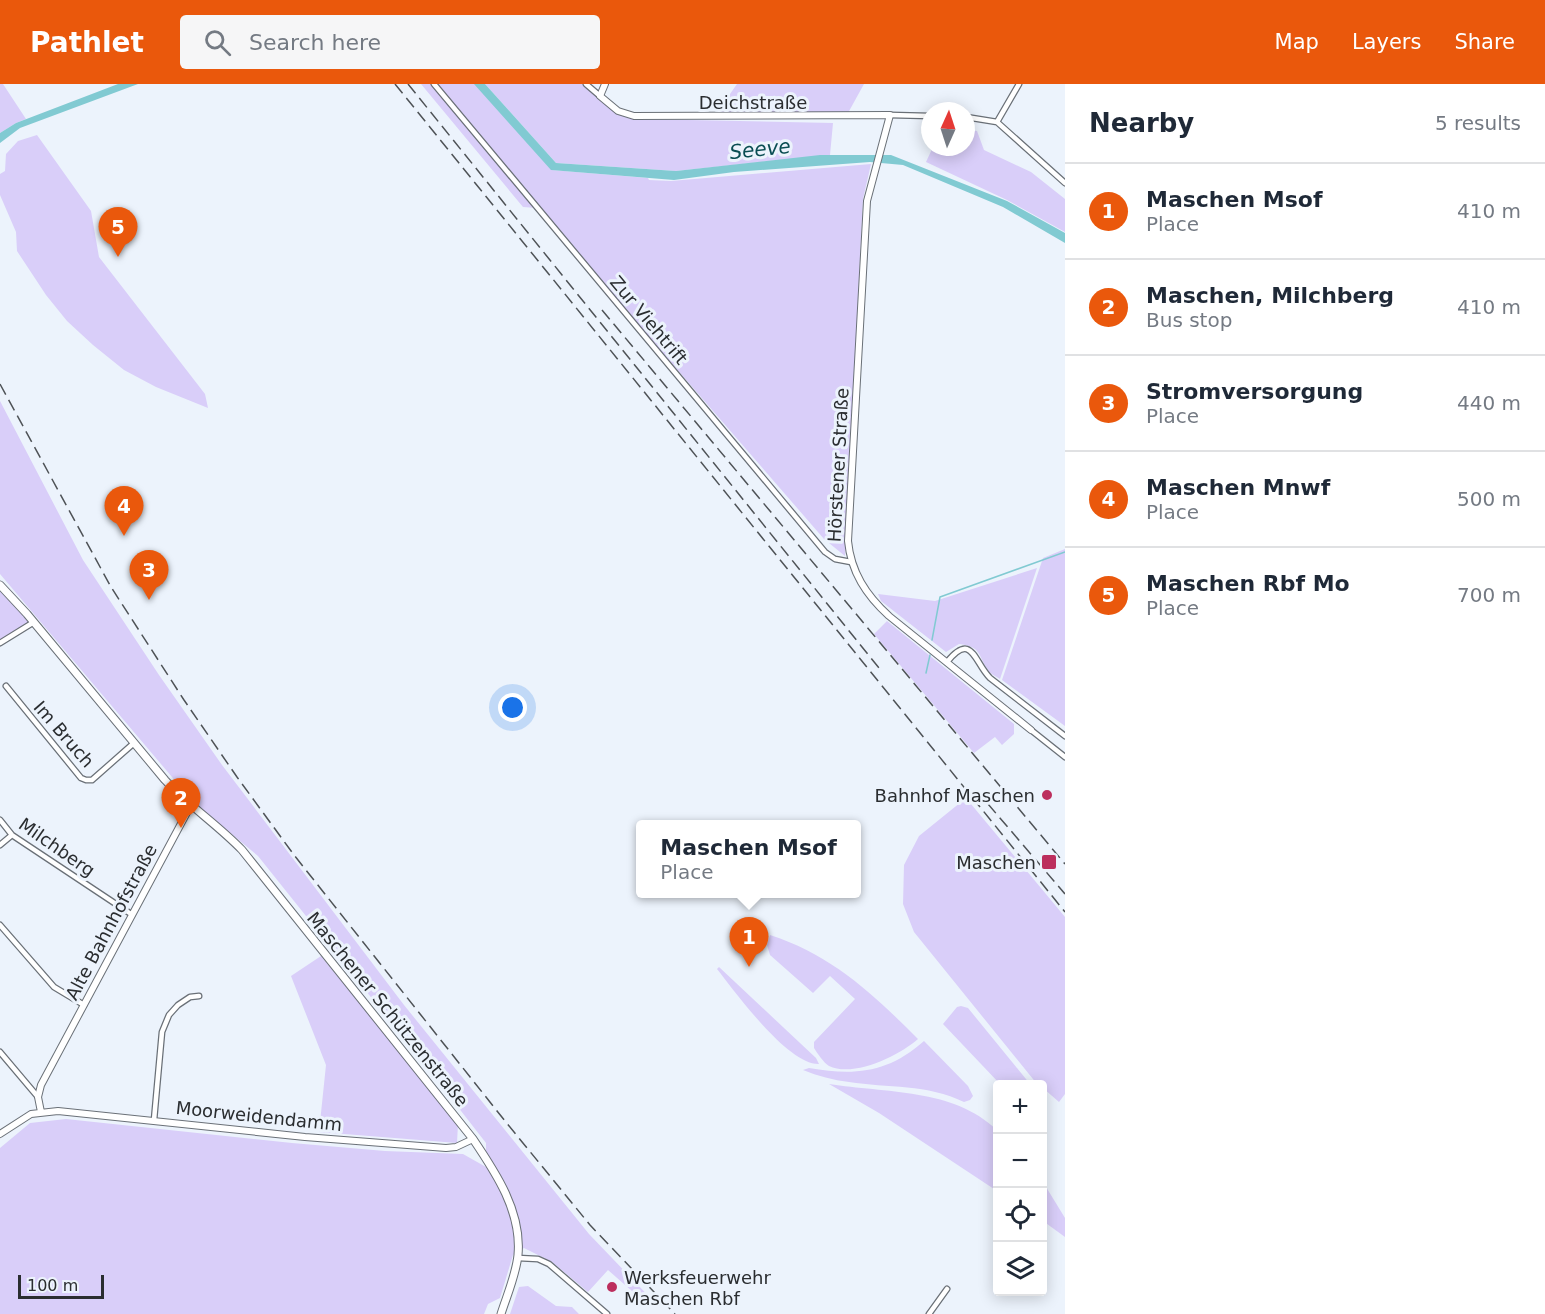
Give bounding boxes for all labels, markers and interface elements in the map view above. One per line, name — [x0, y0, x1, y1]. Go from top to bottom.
search box — [180, 15, 600, 69]
text: Pathlet — [30, 26, 144, 59]
icon: search — [201, 26, 234, 59]
text: Search here — [249, 30, 381, 55]
text: Map — [1275, 30, 1319, 54]
text: Layers — [1352, 30, 1421, 54]
text: Share — [1454, 30, 1515, 54]
street label: Deichstraße — [699, 92, 807, 113]
north arrow — [921, 102, 975, 156]
text: Nearby — [1089, 108, 1194, 138]
text: 5 results — [1435, 111, 1521, 135]
water label: Seeve — [728, 134, 792, 164]
text: Maschen Msof — [1146, 187, 1322, 212]
text: 1 — [1102, 199, 1115, 223]
text: 410 m — [1457, 199, 1521, 223]
pin: 5 — [98, 208, 138, 257]
text: Place — [1146, 212, 1199, 236]
street label: Zur Viehtrift — [606, 272, 692, 368]
text: Maschen, Milchberg — [1146, 283, 1394, 308]
text: 2 — [1102, 295, 1115, 319]
text: 410 m — [1457, 295, 1521, 319]
text: Bus stop — [1146, 308, 1232, 332]
text: Stromversorgung — [1146, 379, 1363, 404]
street label: Hörstener Straße — [823, 387, 853, 543]
text: 3 — [1102, 391, 1115, 415]
text: 440 m — [1457, 391, 1521, 415]
text: Place — [1146, 404, 1199, 428]
text: Maschen Mnwf — [1146, 475, 1330, 500]
pin: 4 — [104, 486, 144, 536]
text: 4 — [1102, 487, 1115, 511]
text: 500 m — [1457, 487, 1521, 511]
text: Place — [1146, 500, 1199, 524]
pin: 3 — [130, 550, 168, 600]
text: Maschen Rbf Mo — [1146, 571, 1350, 596]
text: 5 — [1102, 583, 1115, 607]
text: 700 m — [1457, 583, 1521, 607]
text: Place — [1146, 596, 1199, 620]
your location — [498, 693, 527, 722]
street label: Im Bruch — [29, 697, 99, 771]
pin: 2 — [162, 778, 201, 828]
place label: Bahnhof Maschen — [875, 785, 1035, 806]
marker: Bahnhof Maschen — [1040, 788, 1054, 802]
street label: Milchberg — [15, 813, 99, 881]
popup — [636, 820, 861, 898]
text: Maschen Msof — [660, 835, 837, 860]
street label: Alte Bahnhofstraße — [61, 841, 161, 1003]
place label: Maschen — [956, 852, 1036, 873]
marker: Maschen — [1040, 853, 1058, 871]
text: Place — [660, 860, 713, 884]
street label: Maschener Schützenstraße — [303, 907, 473, 1111]
pin: 1 — [730, 918, 768, 967]
map controls — [993, 1080, 1047, 1296]
button: + — [993, 1080, 1047, 1134]
street label: Moorweidendamm — [175, 1097, 343, 1135]
button: − — [993, 1134, 1047, 1188]
button: locate — [993, 1188, 1047, 1242]
button: layers — [993, 1242, 1047, 1296]
place label: Werksfeuerwehr Maschen Rbf — [624, 1267, 772, 1309]
scale bar — [18, 1272, 104, 1300]
text: 100 m — [27, 1276, 78, 1295]
marker: Werksfeuerwehr Maschen Rbf — [605, 1280, 619, 1294]

